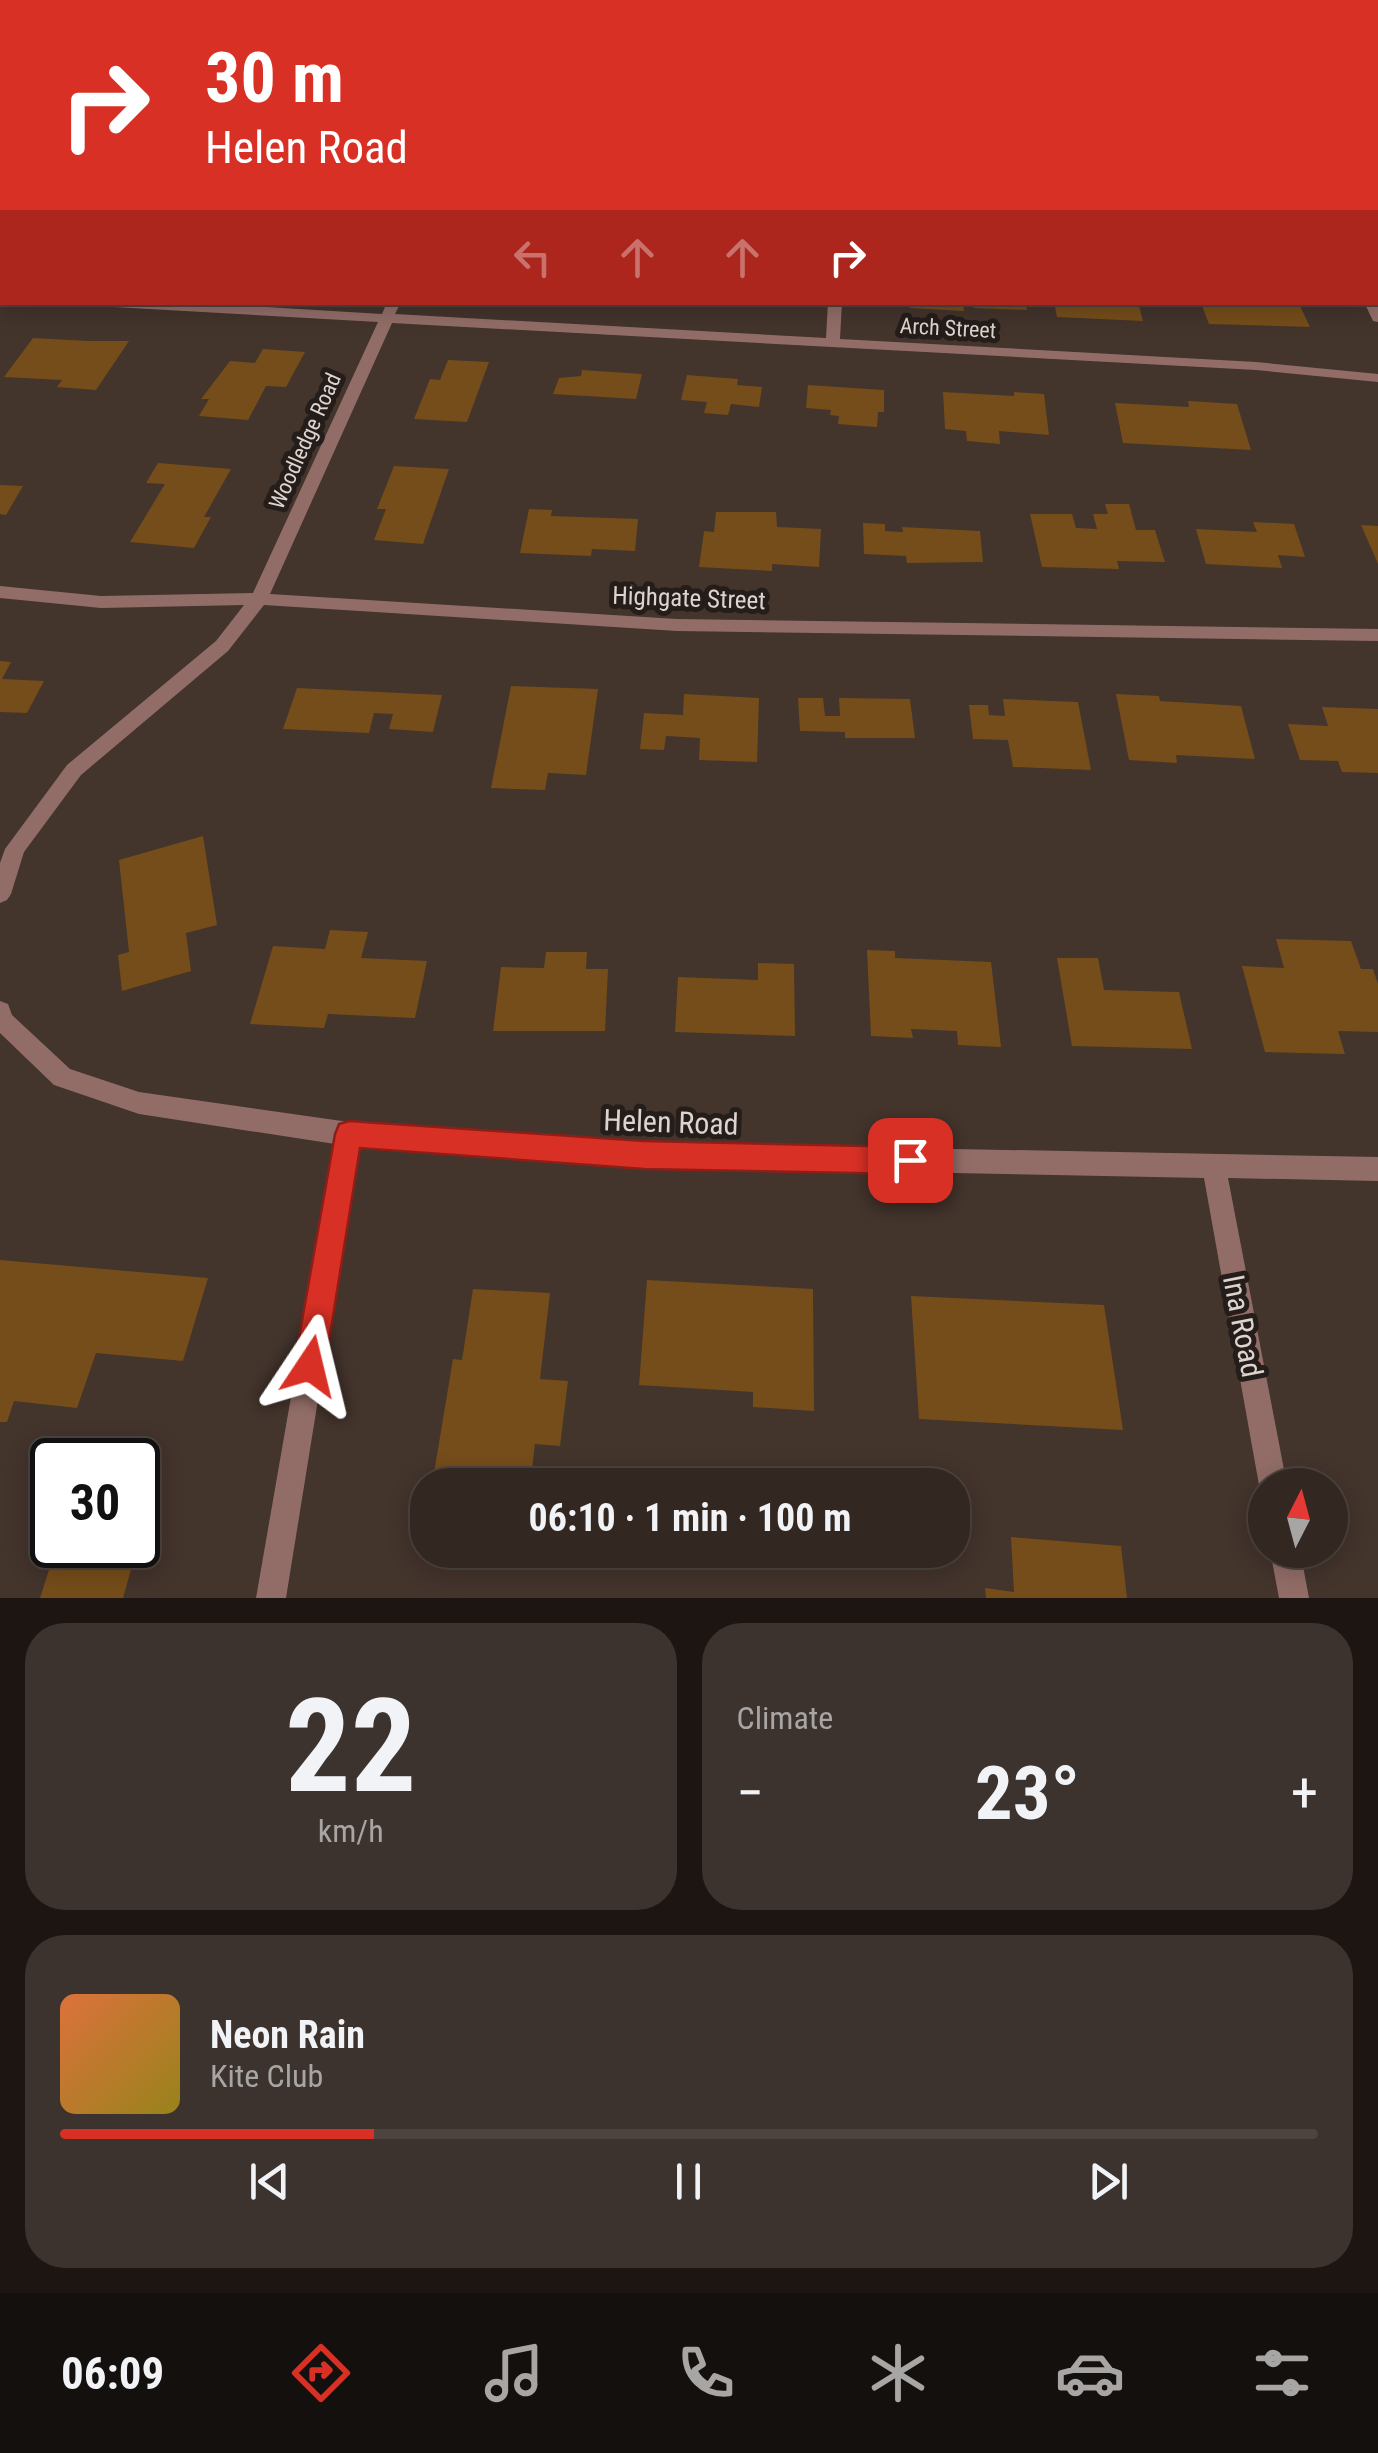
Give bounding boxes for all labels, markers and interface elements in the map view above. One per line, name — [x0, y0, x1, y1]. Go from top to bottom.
text: 30 m — [205, 37, 344, 119]
icon: right — [40, 40, 170, 170]
text: Helen Road — [205, 121, 408, 174]
icon: left — [505, 230, 560, 285]
icon: ahead — [610, 230, 665, 285]
icon: ahead — [715, 230, 770, 285]
icon: right — [820, 230, 875, 285]
street label: Arch Street — [899, 313, 997, 343]
street label: Woodledge Road — [264, 369, 346, 513]
street label: Highgate Street — [612, 581, 766, 615]
street label: Helen Road — [603, 1102, 739, 1142]
pin — [868, 1118, 953, 1203]
icon: arrive — [883, 1133, 938, 1188]
street label: Ina Road — [1216, 1272, 1270, 1380]
position arrow — [258, 1314, 362, 1418]
speed limit sign: 30 — [30, 1438, 160, 1568]
north arrow — [1248, 1468, 1348, 1568]
map controls — [1248, 1468, 1348, 1568]
text: 06:10 · 1 min · 100 m — [529, 1496, 851, 1540]
text: 22 — [285, 1670, 416, 1823]
text: Climate — [737, 1699, 833, 1737]
text: 23° — [975, 1749, 1080, 1837]
text: − — [737, 1761, 764, 1825]
text: + — [1291, 1761, 1318, 1825]
text: km/h — [318, 1812, 384, 1850]
text: Neon Rain — [210, 2013, 365, 2057]
text: Kite Club — [210, 2057, 323, 2095]
icon: previous — [242, 2154, 297, 2209]
icon: pause — [661, 2154, 716, 2209]
icon: next — [1081, 2154, 1136, 2209]
icon: directions — [286, 2338, 356, 2408]
icon: music — [479, 2338, 549, 2408]
icon: phone — [671, 2338, 741, 2408]
icon: climate — [863, 2338, 933, 2408]
icon: car — [1055, 2338, 1125, 2408]
icon: filters — [1247, 2338, 1317, 2408]
text: 06:09 — [61, 2347, 164, 2400]

